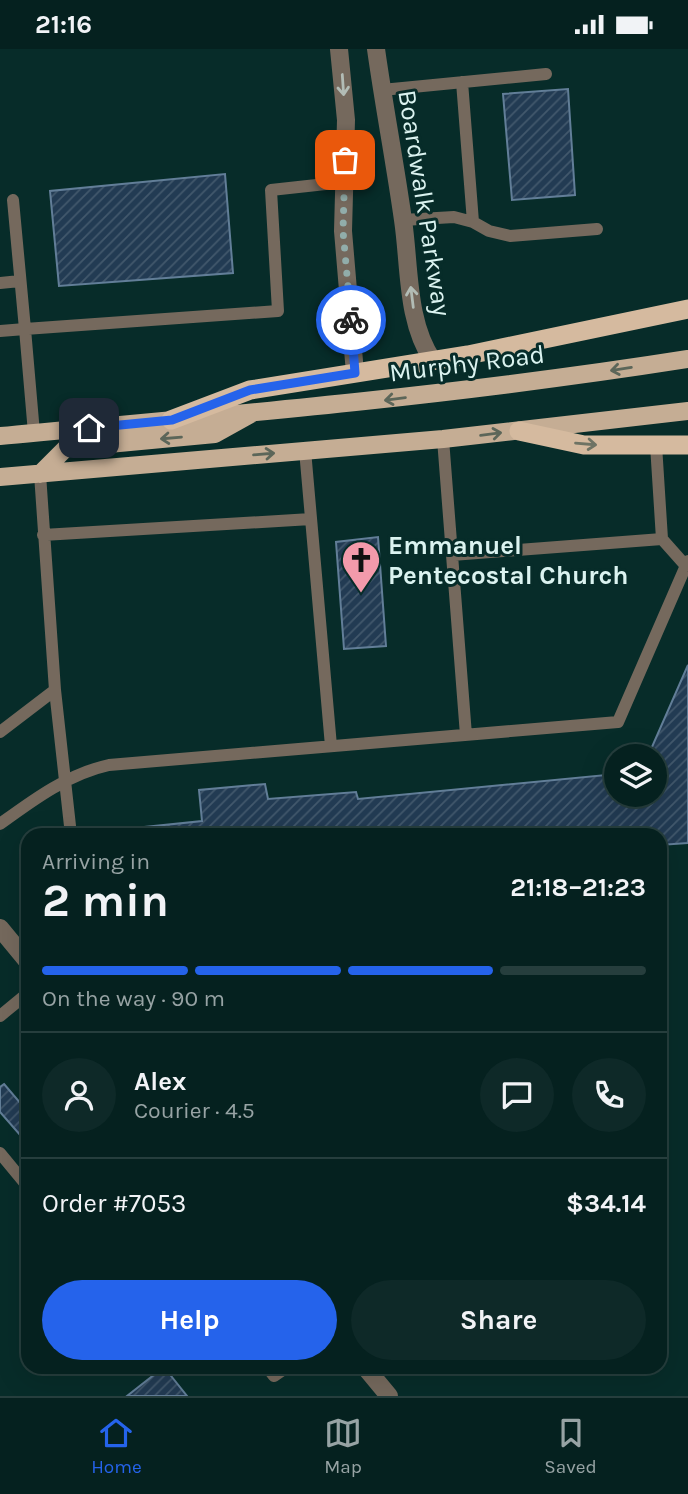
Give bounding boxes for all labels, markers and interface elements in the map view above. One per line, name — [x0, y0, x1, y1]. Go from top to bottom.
text: 21:16 — [35, 9, 92, 40]
one-way arrow — [337, 73, 350, 95]
street label: Boardwalk Parkway — [391, 88, 458, 318]
pin — [315, 130, 375, 190]
icon: bag — [326, 141, 364, 179]
courier — [316, 285, 386, 355]
one-way arrow — [406, 286, 419, 309]
icon: bike — [332, 301, 370, 339]
street label: Murphy Road — [388, 339, 546, 388]
one-way arrow — [610, 363, 633, 376]
one-way arrow — [384, 392, 407, 405]
pin — [59, 398, 119, 458]
icon: home — [70, 409, 108, 447]
one-way arrow — [479, 427, 502, 440]
one-way arrow — [160, 432, 183, 445]
one-way arrow — [574, 438, 597, 451]
one-way arrow — [253, 447, 275, 460]
place label: Emmanuel Pentecostal Church — [388, 530, 628, 591]
church icon: Emmanuel Pentecostal Church — [340, 539, 382, 594]
map controls — [604, 744, 667, 807]
button: layers — [604, 744, 667, 807]
text: Arriving in — [42, 848, 150, 875]
text: 21:18–21:23 — [510, 872, 646, 903]
text: 2 min — [42, 874, 169, 928]
text: On the way · 90 m — [42, 985, 225, 1012]
button: person — [42, 1058, 116, 1132]
button: chat — [480, 1058, 554, 1132]
button: phone — [572, 1058, 646, 1132]
text: Alex — [134, 1066, 186, 1097]
text: Courier · 4.5 — [134, 1097, 255, 1124]
text: Order #7053 — [42, 1188, 186, 1219]
text: $34.14 — [566, 1188, 646, 1219]
button: Help — [42, 1280, 337, 1360]
button: Share — [351, 1280, 646, 1360]
tab: Home — [91, 1414, 142, 1478]
tab: Map — [324, 1414, 362, 1478]
tab: Saved — [544, 1414, 597, 1478]

